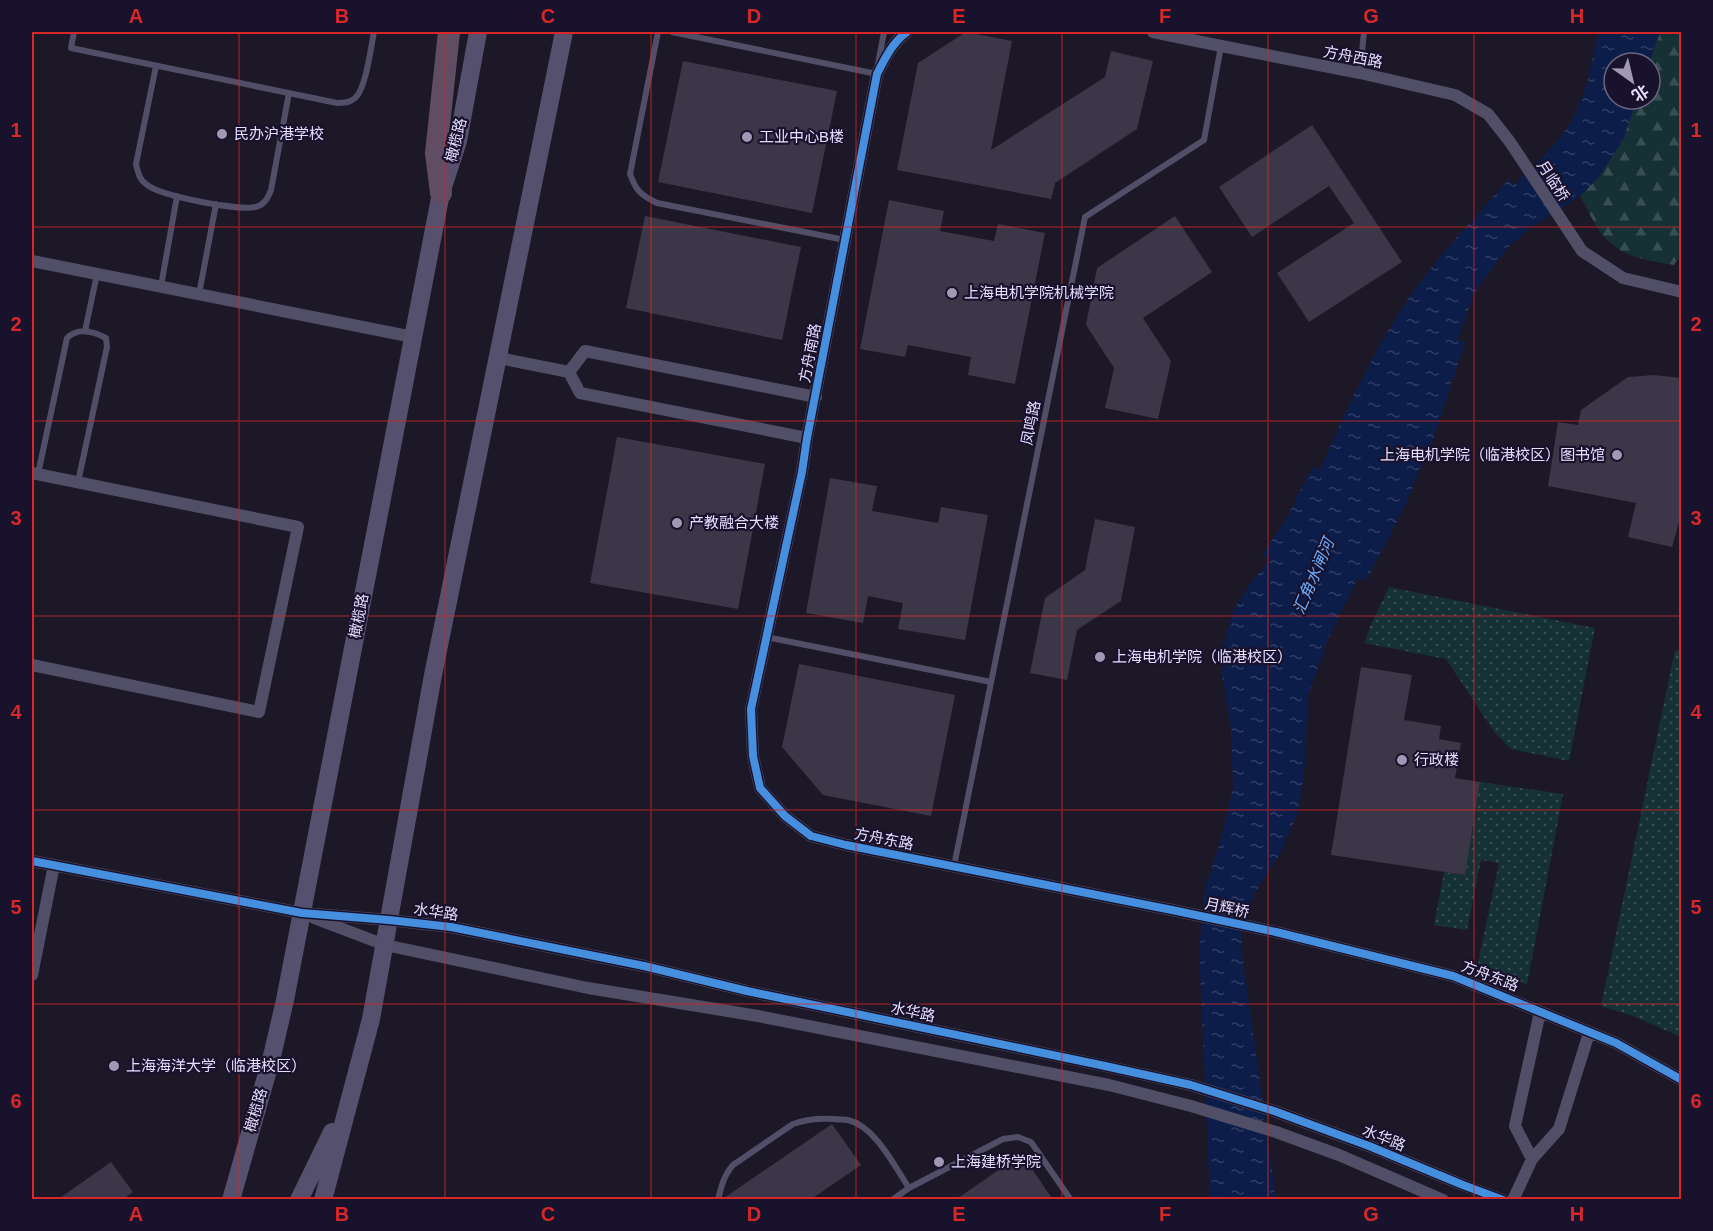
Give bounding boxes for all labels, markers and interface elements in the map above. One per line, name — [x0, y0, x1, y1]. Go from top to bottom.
text: A — [129, 5, 143, 27]
text: B — [335, 5, 349, 27]
text: C — [541, 5, 555, 27]
text: D — [747, 5, 761, 27]
text: E — [952, 5, 966, 27]
text: F — [1159, 5, 1171, 27]
text: G — [1363, 5, 1379, 27]
text: H — [1570, 5, 1584, 27]
street label: 方舟西路 — [1322, 42, 1384, 71]
north arrow — [1602, 51, 1662, 111]
text: 北 — [1629, 81, 1652, 105]
street label: 橄榄路 — [442, 116, 469, 164]
text: 1 — [10, 119, 22, 141]
text: 1 — [1690, 119, 1702, 141]
place label: 民办沪港学校 — [234, 125, 324, 142]
marker: 民办沪港学校 — [215, 127, 229, 141]
place label: 工业中心B楼 — [759, 128, 844, 145]
marker: 工业中心B楼 — [740, 130, 754, 144]
street label: 月临桥 — [1534, 157, 1573, 204]
place label: 上海电机学院机械学院 — [964, 284, 1114, 301]
marker: 上海电机学院机械学院 — [945, 286, 959, 300]
text: 2 — [10, 313, 22, 335]
text: 2 — [1690, 313, 1702, 335]
street label: 方舟南路 — [795, 322, 824, 384]
street label: 凤鸣路 — [1018, 399, 1043, 447]
place label: 上海电机学院（临港校区）图书馆 — [1380, 446, 1605, 463]
marker: 上海电机学院（临港校区）图书馆 — [1610, 448, 1624, 462]
text: 3 — [10, 507, 22, 529]
text: 3 — [1690, 507, 1702, 529]
place label: 产教融合大楼 — [689, 514, 779, 531]
marker: 产教融合大楼 — [670, 516, 684, 530]
water label: 汇角水闸河 — [1290, 533, 1338, 616]
street label: 橄榄路 — [346, 592, 371, 640]
place label: 上海电机学院（临港校区） — [1112, 648, 1292, 665]
marker: 上海电机学院（临港校区） — [1093, 650, 1107, 664]
text: 4 — [10, 701, 22, 723]
text: 4 — [1690, 701, 1702, 723]
place label: 行政楼 — [1414, 751, 1459, 768]
marker: 行政楼 — [1395, 753, 1409, 767]
street label: 方舟东路 — [853, 824, 915, 853]
street label: 月辉桥 — [1203, 895, 1251, 921]
text: 5 — [10, 896, 22, 918]
text: 5 — [1690, 896, 1702, 918]
street label: 水华路 — [413, 900, 460, 923]
street label: 方舟东路 — [1459, 957, 1521, 994]
street label: 水华路 — [889, 999, 937, 1025]
place label: 上海海洋大学（临港校区） — [126, 1057, 306, 1074]
marker: 上海海洋大学（临港校区） — [107, 1059, 121, 1073]
street label: 橄榄路 — [241, 1086, 270, 1134]
text: 6 — [10, 1090, 22, 1112]
text: 6 — [1690, 1090, 1702, 1112]
street label: 水华路 — [1360, 1121, 1408, 1154]
place label: 上海建桥学院 — [951, 1153, 1041, 1170]
marker: 上海建桥学院 — [932, 1155, 946, 1169]
text: A — [129, 1203, 143, 1225]
text: B — [335, 1203, 349, 1225]
text: C — [541, 1203, 555, 1225]
text: D — [747, 1203, 761, 1225]
text: E — [952, 1203, 966, 1225]
text: F — [1159, 1203, 1171, 1225]
text: G — [1363, 1203, 1379, 1225]
text: H — [1570, 1203, 1584, 1225]

